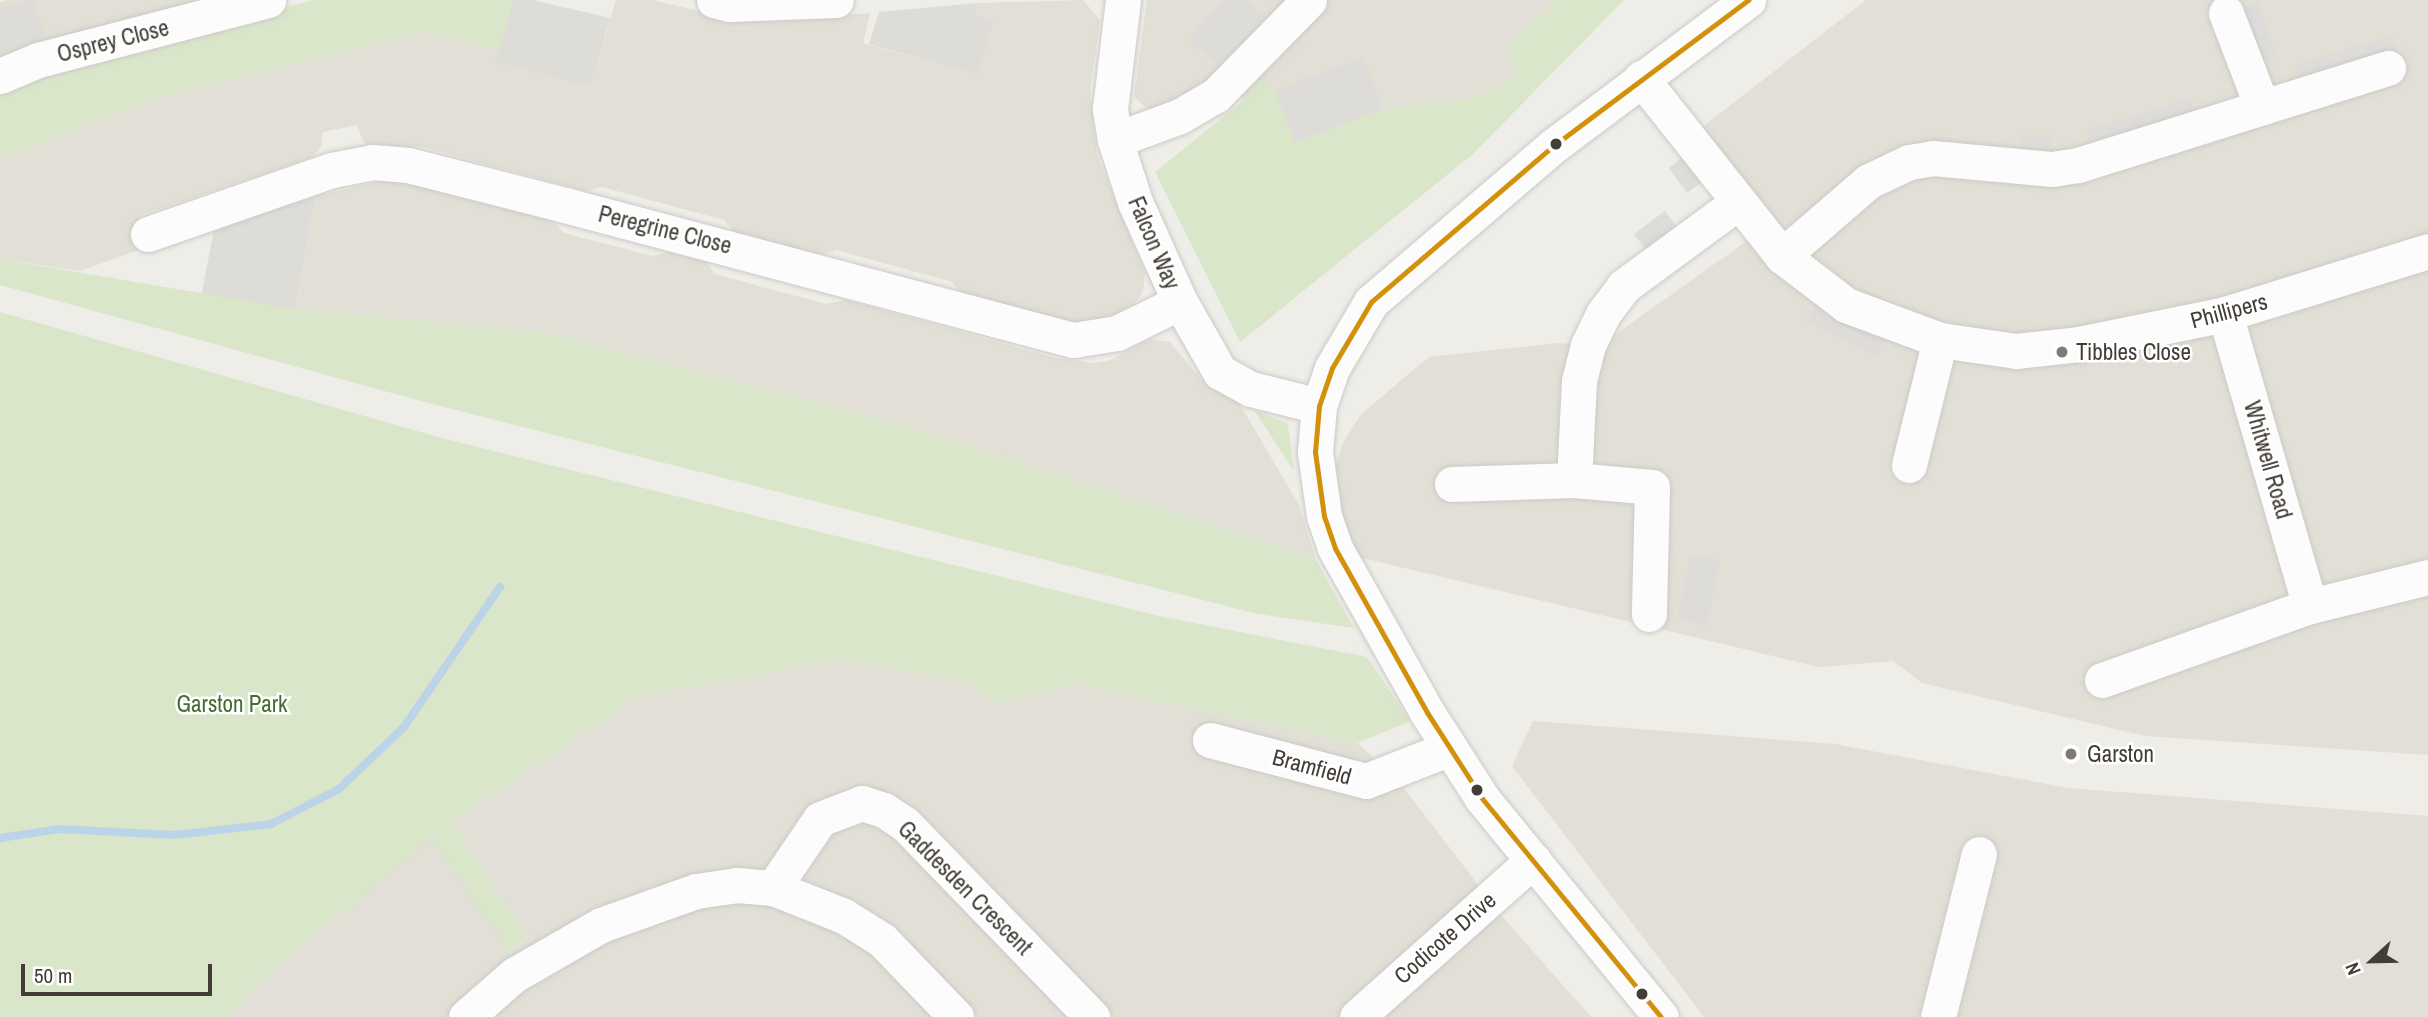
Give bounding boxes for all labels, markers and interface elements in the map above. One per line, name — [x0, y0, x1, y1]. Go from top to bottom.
street label: Osprey Close — [54, 14, 172, 68]
unlabelled marker — [1549, 137, 1563, 151]
street label: Falcon Way — [1122, 193, 1186, 293]
street label: Peregrine Close — [596, 200, 734, 260]
street label: Phillipers — [2187, 287, 2271, 335]
place label: Tibbles Close — [2076, 338, 2191, 366]
marker: Tibbles Close — [2054, 344, 2070, 360]
street label: Whitwell Road — [2238, 398, 2298, 522]
park label: Garston Park — [176, 690, 288, 718]
place label: Garston — [2087, 740, 2154, 768]
street label: Bramfield — [1269, 743, 1355, 791]
marker: Garston — [2061, 744, 2081, 764]
unlabelled marker — [1470, 783, 1484, 797]
street label: Gaddesden Crescent — [892, 815, 1038, 961]
street label: Codicote Drive — [1388, 886, 1502, 990]
north arrow — [2337, 926, 2407, 996]
scale bar — [24, 950, 215, 994]
text: N — [2338, 959, 2367, 979]
text: 50 m — [34, 961, 72, 990]
unlabelled marker — [1635, 987, 1649, 1001]

